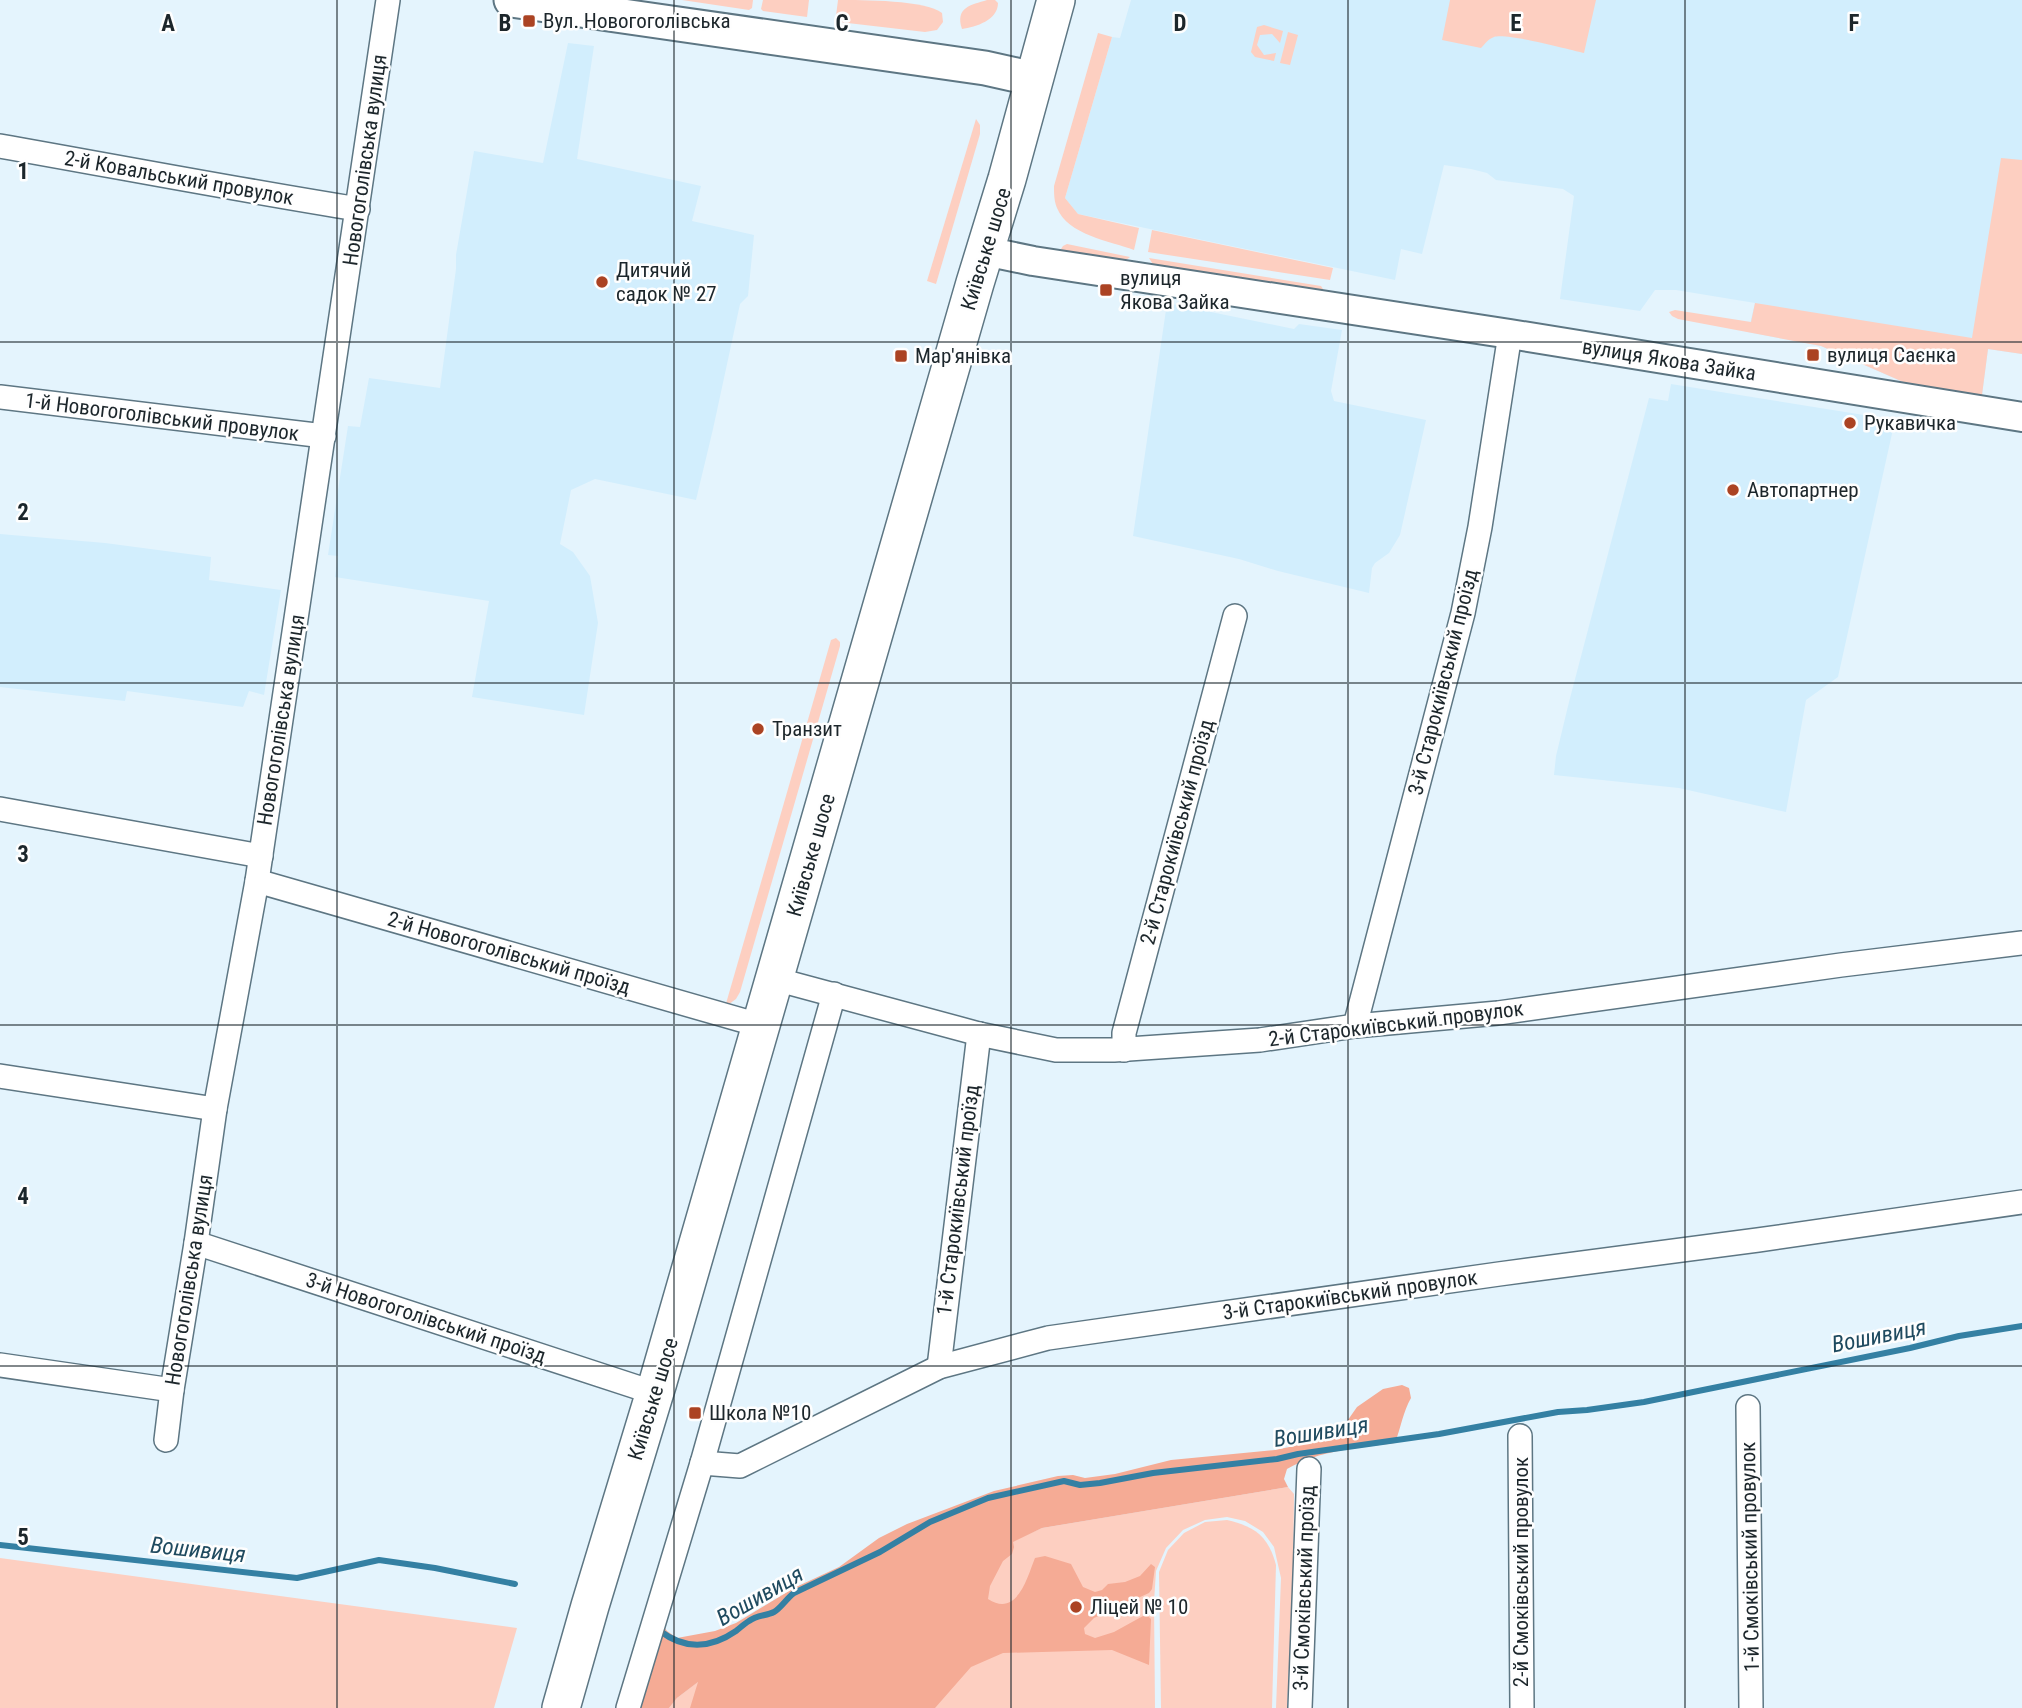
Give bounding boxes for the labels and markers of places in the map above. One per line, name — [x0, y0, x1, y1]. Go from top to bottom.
place label: Вул. Новогоголівська — [543, 9, 731, 33]
marker: Вул. Новогоголівська — [521, 13, 537, 29]
place label: Дитячий садок № 27 — [616, 258, 717, 306]
place label: вулиця Якова Зайка — [1120, 266, 1229, 314]
marker: Дитячий садок № 27 — [594, 274, 610, 290]
marker: вулиця Якова Зайка — [1098, 282, 1114, 298]
place label: вулиця Саєнка — [1827, 343, 1956, 367]
place label: Мар'янівка — [915, 344, 1011, 368]
marker: вулиця Саєнка — [1805, 347, 1821, 363]
marker: Мар'янівка — [893, 348, 909, 364]
place label: Рукавичка — [1864, 411, 1956, 435]
marker: Рукавичка — [1842, 415, 1858, 431]
place label: Автопартнер — [1747, 478, 1859, 502]
marker: Автопартнер — [1725, 482, 1741, 498]
place label: Транзит — [772, 717, 842, 741]
marker: Транзит — [750, 721, 766, 737]
place label: Школа №10 — [709, 1401, 811, 1425]
marker: Школа №10 — [687, 1405, 703, 1421]
place label: Ліцей № 10 — [1090, 1595, 1188, 1619]
marker: Ліцей № 10 — [1068, 1599, 1084, 1615]

